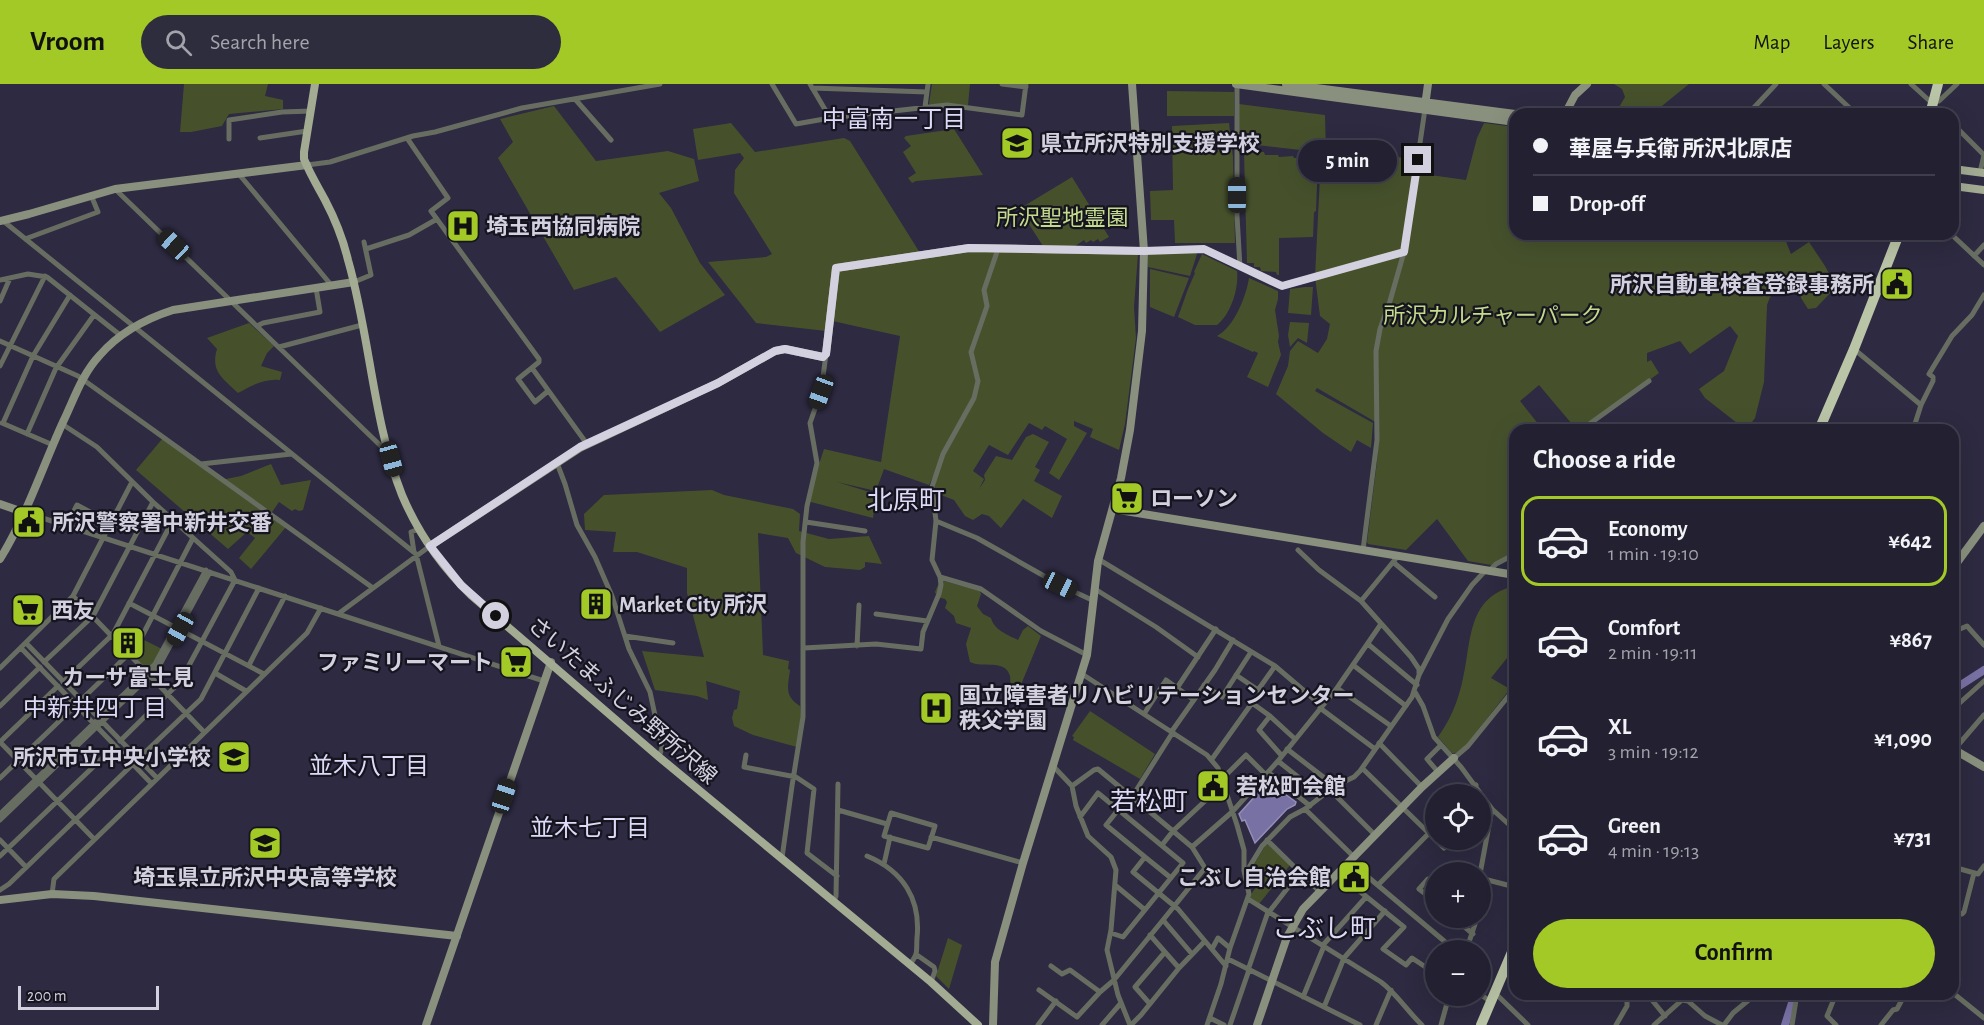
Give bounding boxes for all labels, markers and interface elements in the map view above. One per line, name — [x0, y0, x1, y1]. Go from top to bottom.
search box — [141, 15, 561, 69]
icon: search — [162, 26, 195, 59]
text: Vroom — [30, 28, 105, 56]
text: Search here — [210, 31, 310, 53]
text: Map — [1754, 32, 1790, 53]
text: Layers — [1823, 32, 1874, 53]
text: Share — [1907, 32, 1954, 53]
district label: 中富南一丁目 — [822, 106, 966, 132]
school or university icon: 県立所沢特別支援学校 — [999, 125, 1035, 161]
place label: 県立所沢特別支援学校 — [1040, 132, 1260, 155]
text: 華屋与兵衛 所沢北原店 — [1569, 138, 1792, 160]
callout: 5 min — [1298, 139, 1397, 181]
route end — [1404, 146, 1431, 173]
text: 5 min — [1326, 151, 1369, 171]
car — [1228, 177, 1246, 213]
text: Drop-off — [1569, 193, 1645, 215]
park label: 所沢聖地霊園 — [996, 206, 1128, 229]
hospital icon: 埼玉西協同病院 — [445, 208, 481, 244]
place label: 埼玉西協同病院 — [486, 215, 640, 238]
car — [155, 226, 193, 264]
public building icon: 所沢自動車検査登録事務所 — [1879, 266, 1915, 302]
place label: 所沢自動車検査登録事務所 — [1610, 273, 1874, 296]
park label: 所沢カルチャーパーク — [1383, 304, 1603, 327]
car — [806, 372, 836, 412]
car — [378, 439, 404, 479]
text: Choose a ride — [1533, 446, 1676, 473]
supermarket icon: ローソン — [1109, 480, 1145, 516]
district label: 北原町 — [867, 487, 945, 514]
place label: ローソン — [1150, 488, 1238, 510]
public building icon: 所沢警察署中新井交番 — [11, 504, 47, 540]
place label: 所沢警察署中新井交番 — [52, 511, 272, 534]
icon: car — [1536, 514, 1590, 568]
text: Economy — [1608, 518, 1688, 540]
text: ¥642 — [1888, 530, 1932, 552]
text: 1 min · 19:10 — [1608, 544, 1699, 564]
car — [1040, 569, 1080, 601]
building icon: Market City 所沢 — [578, 586, 614, 622]
supermarket icon: 西友 — [10, 592, 46, 628]
place label: Market City 所沢 — [619, 593, 768, 617]
place label: 西友 — [51, 599, 95, 622]
route start — [482, 602, 509, 629]
car — [163, 609, 197, 649]
street label: さいたまふじみ野所沢線 — [524, 613, 721, 788]
icon: car — [1536, 613, 1590, 667]
text: Comfort — [1608, 617, 1680, 639]
building icon: カーサ富士見 — [110, 625, 146, 661]
text: ¥867 — [1889, 629, 1932, 651]
text: 2 min · 19:11 — [1608, 643, 1697, 663]
supermarket icon: ファミリーマート — [498, 644, 534, 680]
place label: ファミリーマート — [317, 652, 493, 674]
place label: カーサ富士見 — [62, 666, 194, 689]
place label: 国立障害者リハビリテーションセンター 秩父学園 — [959, 684, 1355, 732]
hospital icon: 国立障害者リハビリテーションセンター 秩父学園 — [918, 690, 954, 726]
district label: 中新井四丁目 — [23, 695, 167, 721]
icon: car — [1536, 712, 1590, 766]
text: XL — [1608, 716, 1631, 738]
text: ¥1,090 — [1874, 728, 1932, 750]
school or university icon: 所沢市立中央小学校 — [216, 739, 252, 775]
text: 3 min · 19:12 — [1608, 742, 1699, 762]
place label: 所沢市立中央小学校 — [13, 746, 211, 769]
district label: 並木八丁目 — [309, 754, 429, 779]
public building icon: 若松町会館 — [1195, 768, 1231, 804]
place label: 若松町会館 — [1236, 775, 1346, 798]
car — [490, 776, 518, 816]
map controls — [1425, 784, 1491, 1006]
button: locate — [1425, 784, 1491, 850]
district label: 若松町 — [1110, 788, 1188, 815]
icon: car — [1536, 811, 1590, 865]
text: Green — [1608, 815, 1661, 837]
district label: 並木七丁目 — [530, 816, 650, 841]
school or university icon: 埼玉県立所沢中央高等学校 — [247, 825, 283, 861]
text: ¥731 — [1894, 827, 1932, 849]
text: 4 min · 19:13 — [1608, 841, 1699, 861]
public building icon: こぶし自治会館 — [1336, 859, 1372, 895]
button: + — [1425, 862, 1491, 928]
place label: 埼玉県立所沢中央高等学校 — [133, 866, 397, 889]
place label: こぶし自治会館 — [1177, 866, 1331, 889]
district label: こぶし町 — [1272, 916, 1376, 942]
button: Confirm — [1533, 919, 1935, 988]
button: − — [1425, 940, 1491, 1006]
scale bar — [18, 983, 159, 1010]
text: 200 m — [27, 988, 67, 1004]

